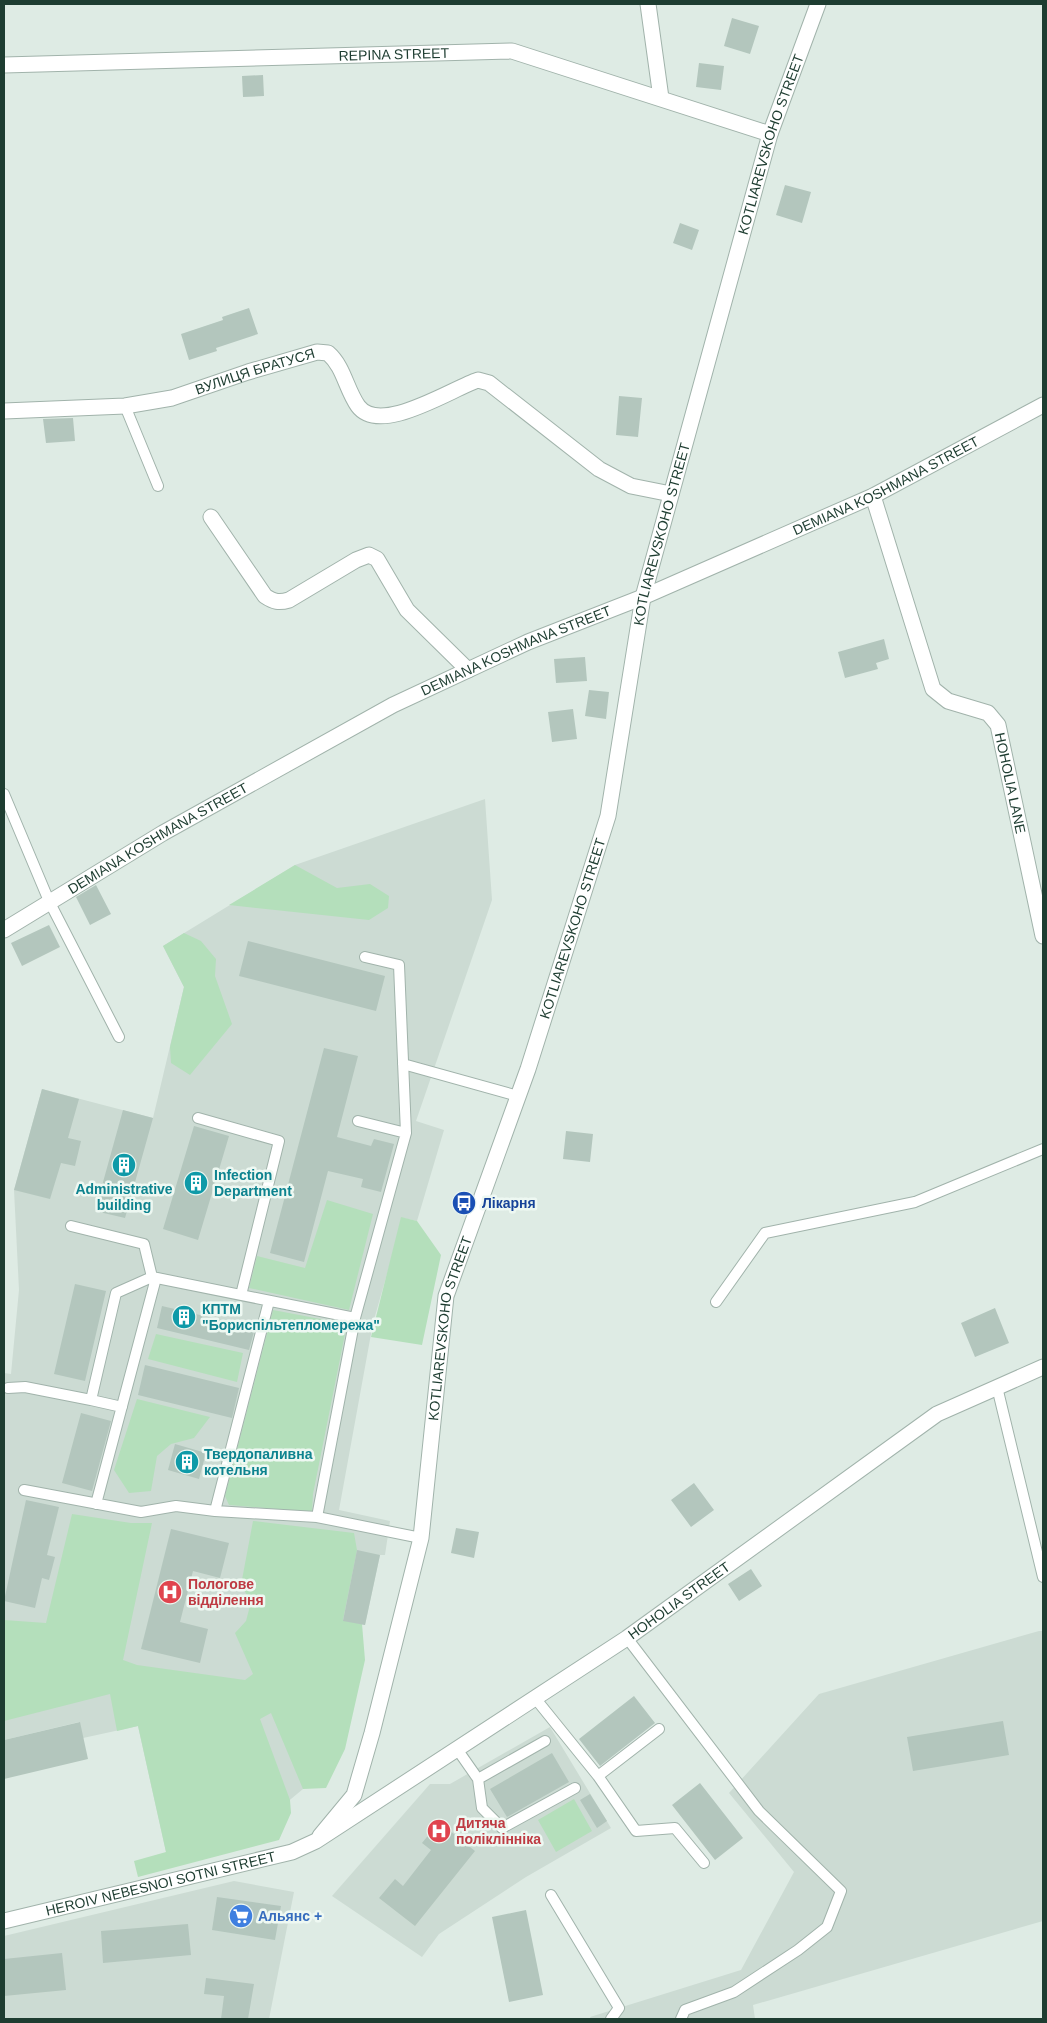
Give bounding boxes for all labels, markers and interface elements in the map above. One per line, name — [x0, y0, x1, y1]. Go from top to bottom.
street label: REPINA STREET — [338, 45, 450, 64]
street label: KOTLIAREVSKOHO STREET — [735, 52, 807, 236]
street label: ВУЛИЦЯ БРАТУСЯ — [193, 345, 317, 397]
street label: DEMIANA KOSHMANA STREET — [790, 433, 982, 538]
street label: KOTLIAREVSKOHO STREET — [631, 441, 693, 627]
street label: DEMIANA KOSHMANA STREET — [418, 602, 614, 699]
street label: HOHOLIA LANE — [992, 731, 1029, 835]
street label: DEMIANA KOSHMANA STREET — [65, 779, 251, 897]
street label: KOTLIAREVSKOHO STREET — [536, 836, 609, 1021]
building icon: Administrative building — [111, 1152, 137, 1178]
place label: Infection Department — [214, 1167, 292, 1199]
building icon: Infection Department — [183, 1170, 209, 1196]
place label: Administrative building — [75, 1181, 173, 1213]
bus stop icon: Лікарня — [451, 1190, 477, 1216]
place label: Лікарня — [482, 1195, 536, 1211]
street label: KOTLIAREVSKOHO STREET — [425, 1234, 475, 1422]
place label: КПТМ "Бориспільтепломережа" — [202, 1301, 380, 1333]
building icon: КПТМ "Бориспільтепломережа" — [171, 1304, 197, 1330]
place label: Твердопаливна котельня — [204, 1446, 313, 1478]
building icon: Твердопаливна котельня — [174, 1449, 200, 1475]
street label: HOHOLIA STREET — [625, 1558, 733, 1643]
place label: Пологове відділення — [188, 1576, 264, 1608]
hospital icon: Пологове відділення — [157, 1579, 183, 1605]
place label: Дитяча поліклінніка — [456, 1815, 541, 1847]
hospital icon: Дитяча поліклінніка — [426, 1818, 452, 1844]
street label: HEROIV NEBESNOI SOTNI STREET — [44, 1848, 278, 1919]
supermarket icon: Альянс + — [228, 1903, 254, 1929]
place label: Альянс + — [258, 1908, 322, 1924]

